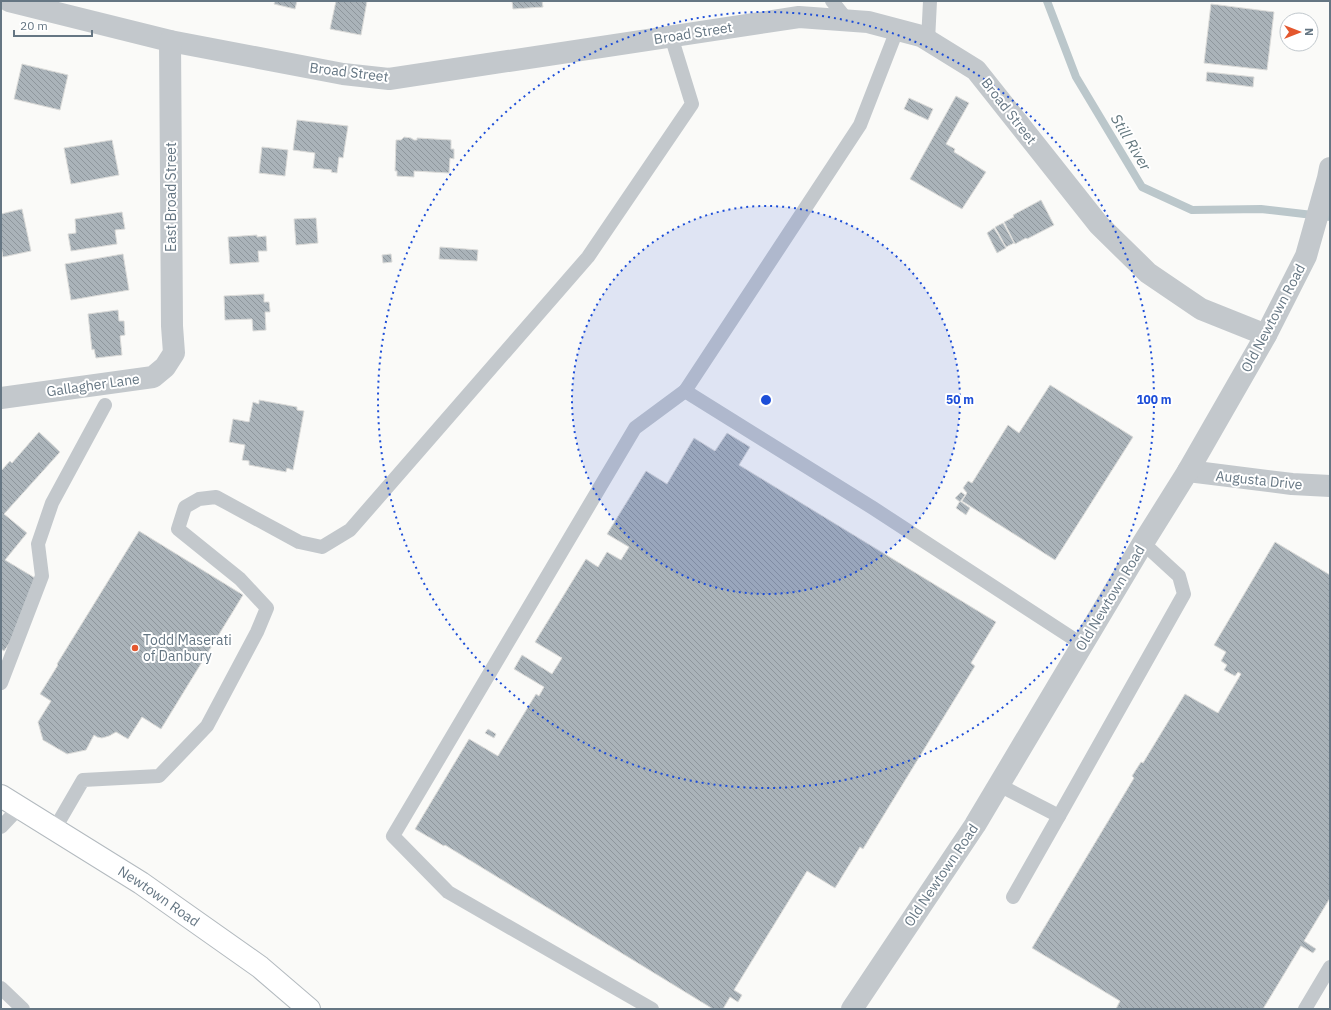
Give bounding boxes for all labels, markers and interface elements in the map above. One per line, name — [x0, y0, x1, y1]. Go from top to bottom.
scale bar — [14, 12, 92, 38]
north arrow — [1279, 12, 1319, 52]
text: 20 m — [20, 18, 48, 33]
street label: Broad Street — [652, 18, 734, 48]
text: N — [1302, 28, 1316, 36]
street label: Broad Street — [309, 58, 390, 86]
street label: Broad Street — [977, 74, 1041, 148]
water label: Still River — [1107, 110, 1155, 174]
street label: East Broad Street — [162, 142, 180, 252]
street label: Old Newtown Road — [1237, 261, 1309, 375]
street label: Gallagher Lane — [45, 370, 141, 400]
text: 50 m — [946, 392, 974, 407]
text: 100 m — [1136, 392, 1172, 407]
centre of rings — [759, 393, 773, 407]
street label: Augusta Drive — [1215, 466, 1304, 494]
street label: Old Newtown Road — [1071, 542, 1149, 654]
place label: Todd Maserati of Danbury — [143, 631, 232, 665]
marker: Todd Maserati of Danbury — [130, 643, 140, 653]
street label: Old Newtown Road — [900, 820, 982, 930]
street label: Newtown Road — [115, 862, 203, 931]

